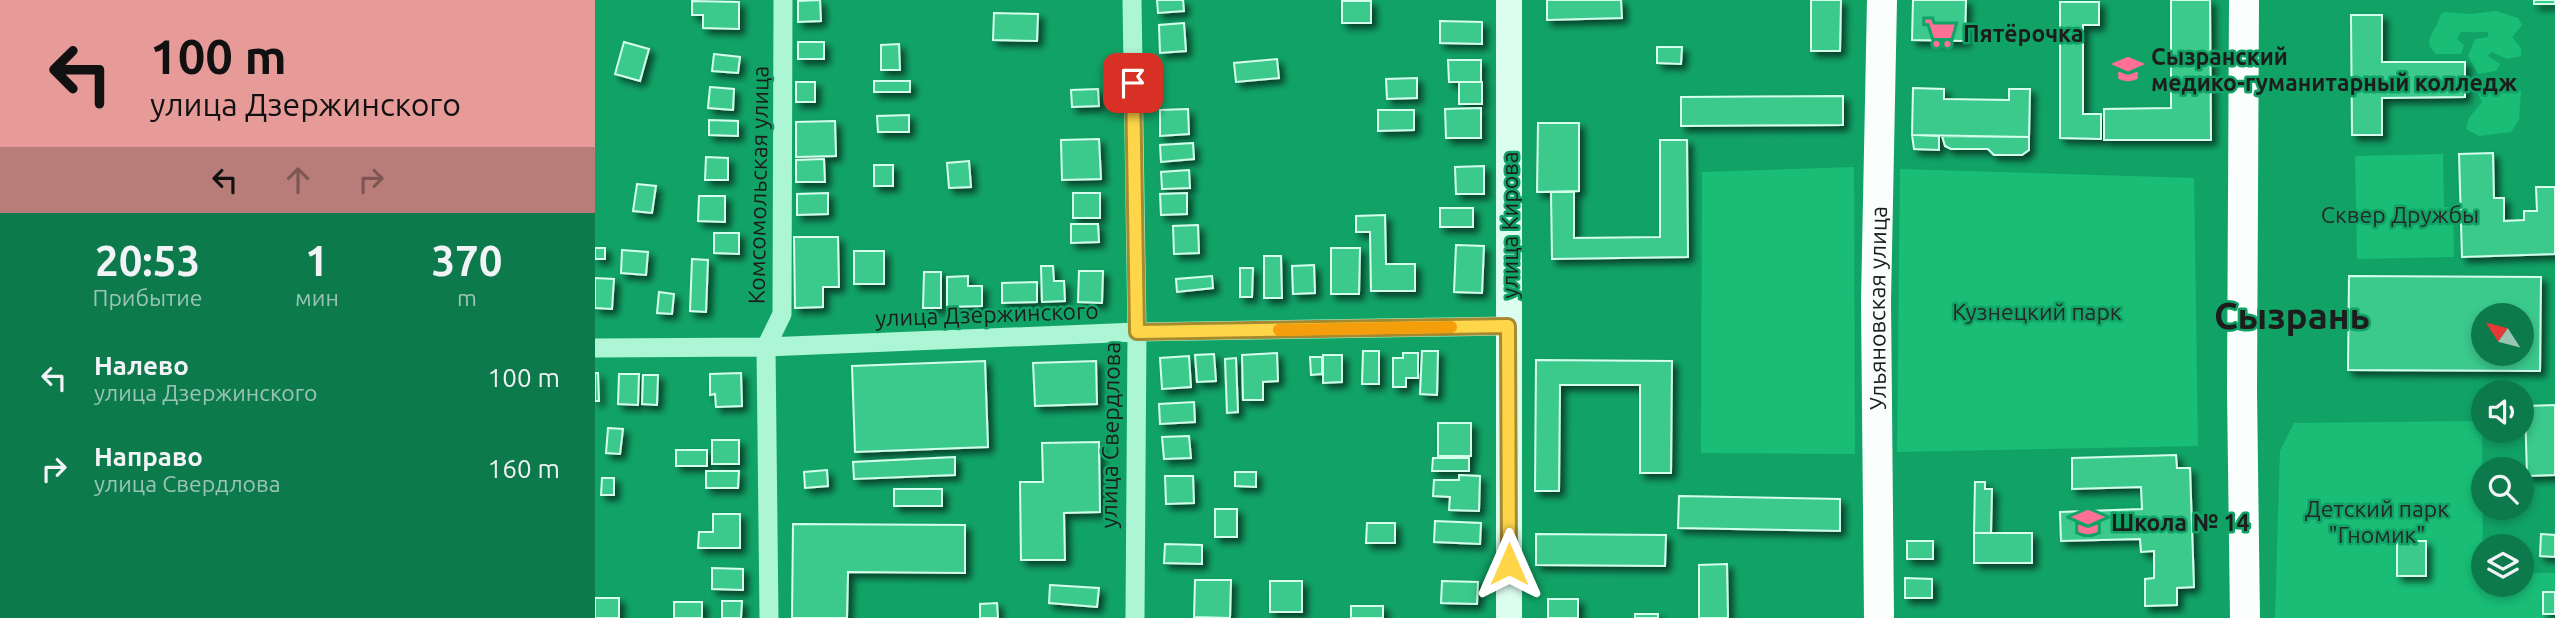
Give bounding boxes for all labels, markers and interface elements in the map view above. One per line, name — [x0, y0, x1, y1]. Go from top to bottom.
supermarket icon: Пятёрочка — [1923, 16, 1957, 50]
place label: Пятёрочка — [1963, 21, 2083, 46]
icon: left — [35, 28, 126, 119]
text: 100 m — [150, 28, 287, 83]
place label: Сызранский медико-гуманитарный колледж — [2151, 44, 2517, 95]
school or university icon: Сызранский медико-гуманитарный колледж — [2111, 52, 2145, 86]
pin — [1103, 53, 1163, 113]
icon: arrive — [1114, 64, 1152, 102]
street label: Комсомольская улица — [743, 66, 773, 304]
text: улица Дзержинского — [150, 86, 461, 122]
street label: улица Кирова — [1497, 151, 1522, 299]
icon: left — [206, 161, 244, 199]
icon: ahead — [279, 161, 317, 199]
icon: right — [352, 161, 390, 199]
park label: Сквер Дружбы — [2321, 202, 2479, 227]
street label: Ульяновская улица — [1863, 206, 1890, 410]
text: 20:53 — [95, 237, 200, 284]
text: 1 — [305, 237, 329, 284]
text: 370 — [431, 237, 502, 284]
text: Прибытие — [93, 285, 203, 310]
text: мин — [295, 285, 339, 310]
text: m — [457, 285, 477, 310]
district label: Сызрань — [2214, 295, 2370, 336]
street label: улица Дзержинского — [875, 298, 1099, 330]
park label: Кузнецкий парк — [1952, 299, 2122, 324]
north arrow — [2471, 303, 2534, 366]
map controls — [2471, 303, 2534, 597]
street label: улица Свердлова — [1096, 342, 1124, 528]
text: Налево — [94, 351, 189, 380]
icon: left — [35, 359, 73, 397]
text: 100 m — [488, 363, 560, 392]
text: улица Дзержинского — [94, 380, 318, 405]
button: sound — [2471, 380, 2534, 443]
text: Направо — [94, 442, 203, 471]
icon: right — [35, 450, 73, 488]
text: 160 m — [488, 454, 560, 483]
button: search — [2471, 457, 2534, 520]
text: улица Свердлова — [94, 471, 281, 496]
park label: Детский парк "Гномик" — [2305, 496, 2449, 547]
school or university icon: Школа № 14 — [2071, 505, 2105, 539]
place label: Школа № 14 — [2111, 510, 2250, 535]
position arrow — [1472, 527, 1546, 601]
button: layers — [2471, 534, 2534, 597]

